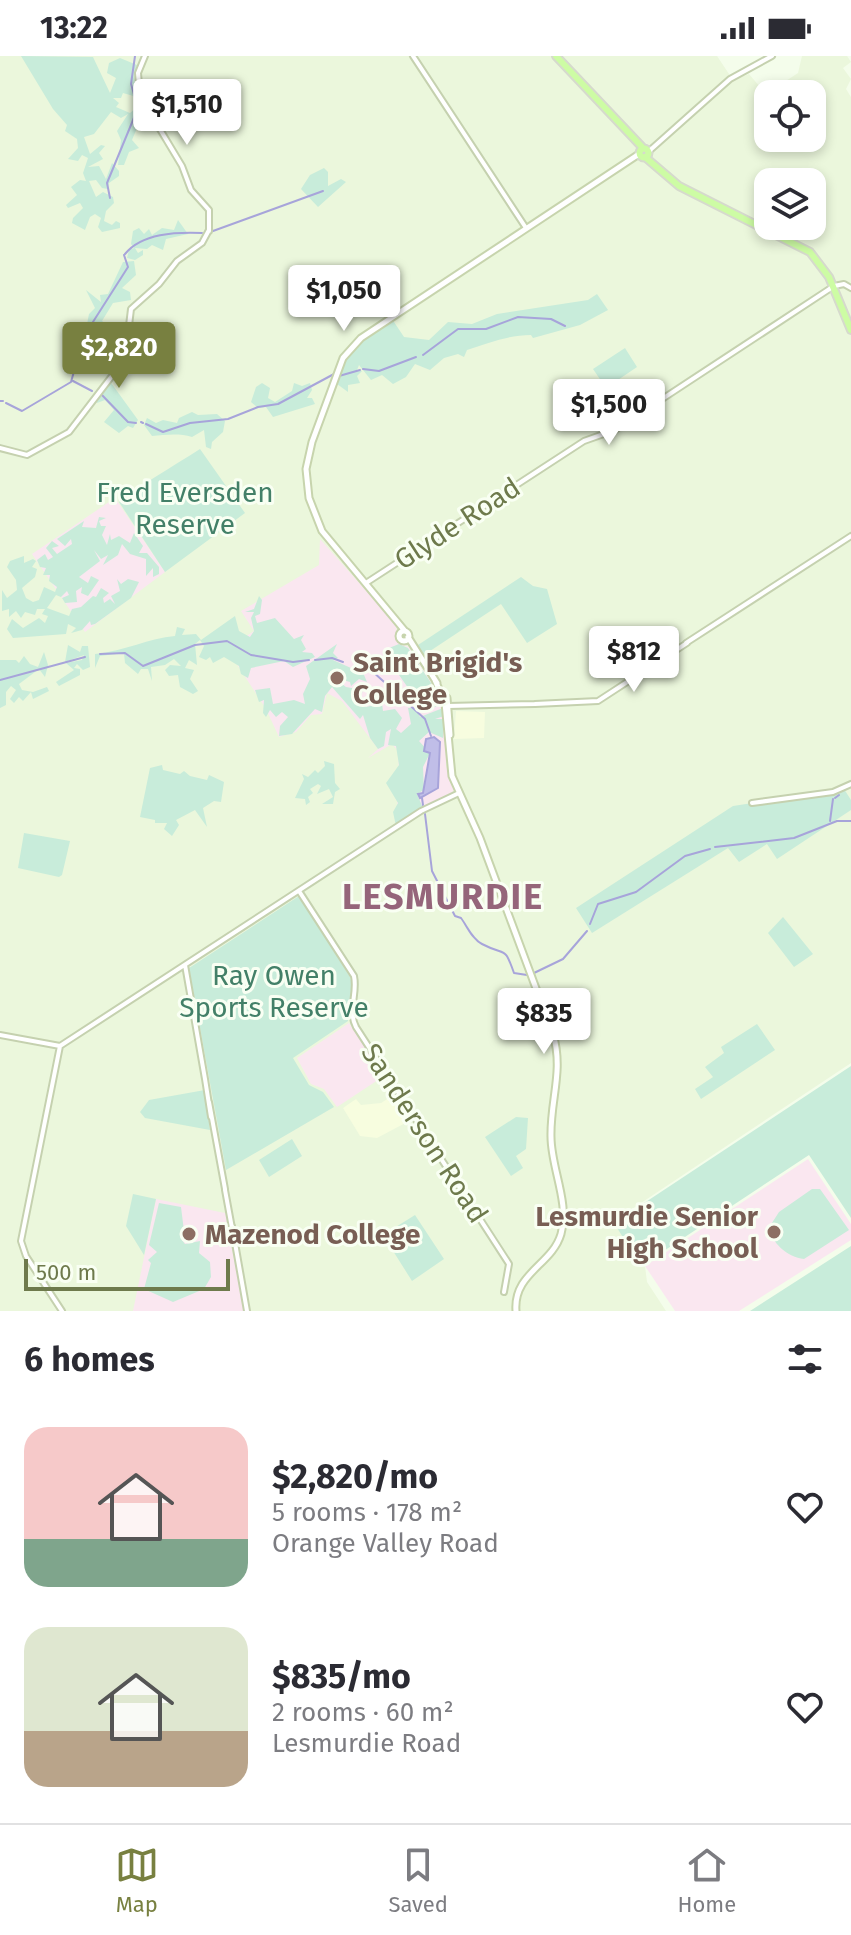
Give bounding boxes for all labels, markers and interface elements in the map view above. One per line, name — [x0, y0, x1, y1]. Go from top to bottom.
text: 13:22 — [40, 10, 108, 46]
pin: $1,510 — [122, 79, 252, 147]
map controls — [754, 80, 826, 240]
button: locate — [754, 80, 826, 152]
text: $1,510 — [151, 89, 223, 120]
button: layers — [754, 168, 826, 240]
pin: $1,050 — [279, 265, 409, 333]
text: $1,050 — [306, 275, 382, 306]
pin: $2,820 — [54, 322, 184, 390]
text: $2,820 — [80, 332, 158, 363]
pin: $1,500 — [544, 379, 674, 447]
text: $1,500 — [571, 389, 647, 420]
street label: Glyde Road — [388, 471, 526, 576]
park label: Fred Eversden Reserve — [96, 476, 274, 541]
pin: $812 — [587, 626, 681, 694]
text: $812 — [607, 636, 661, 667]
place label: Saint Brigid's College — [353, 646, 522, 711]
marker: Saint Brigid's College — [328, 669, 346, 687]
district label: LESMURDIE — [342, 875, 544, 919]
park label: Ray Owen Sports Reserve — [179, 959, 369, 1024]
pin: $835 — [497, 988, 591, 1056]
text: $835 — [516, 998, 572, 1029]
street label: Sanderson Road — [354, 1037, 495, 1229]
place label: Lesmurdie Senior High School — [535, 1200, 759, 1265]
place label: Mazenod College — [205, 1218, 420, 1251]
marker: Lesmurdie Senior High School — [765, 1223, 783, 1241]
marker: Mazenod College — [180, 1225, 198, 1243]
scale bar — [24, 1255, 230, 1291]
text: 500 m — [36, 1259, 96, 1286]
icon: filters — [783, 1337, 827, 1381]
text: 6 homes — [24, 1339, 155, 1380]
text: $2,820/mo — [272, 1456, 438, 1497]
icon: home — [88, 1459, 184, 1555]
icon: heart — [783, 1485, 827, 1529]
text: 5 rooms · 178 m² — [272, 1497, 462, 1528]
text: Orange Valley Road — [272, 1528, 499, 1559]
text: $835/mo — [272, 1656, 411, 1697]
icon: home — [88, 1659, 184, 1755]
icon: heart — [783, 1685, 827, 1729]
text: 2 rooms · 60 m² — [272, 1697, 454, 1728]
text: Lesmurdie Road — [272, 1728, 461, 1759]
tab: Map — [115, 1843, 159, 1918]
tab: Saved — [388, 1843, 448, 1918]
tab: Home — [678, 1843, 736, 1918]

